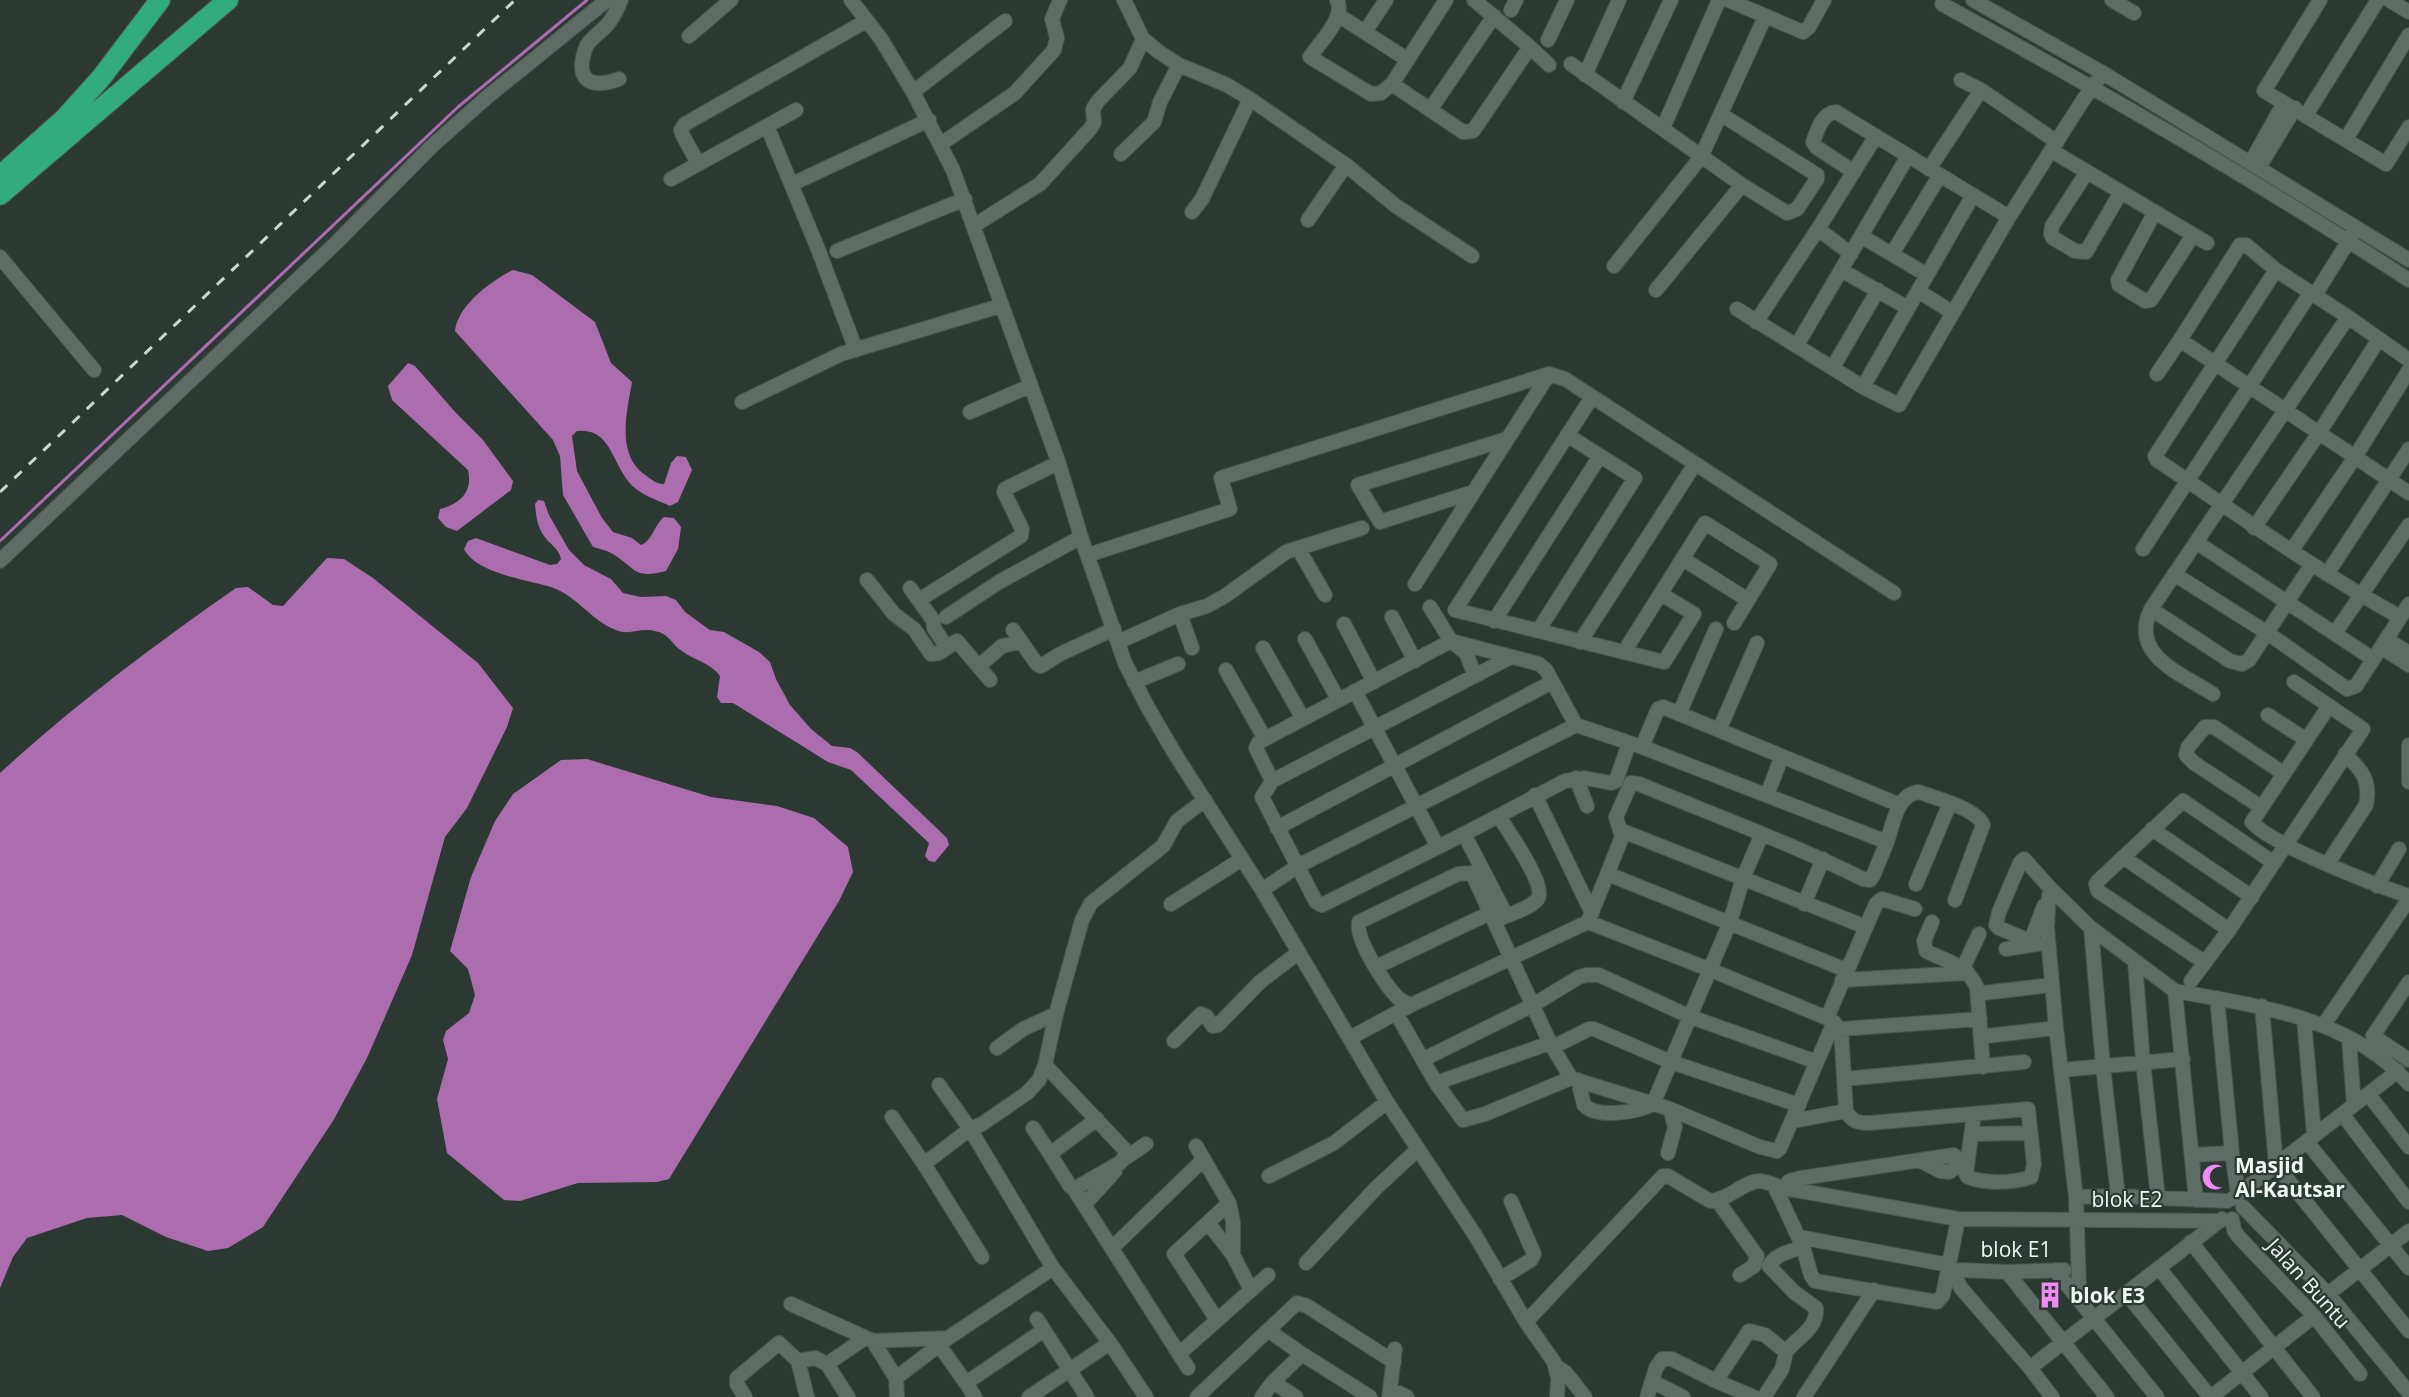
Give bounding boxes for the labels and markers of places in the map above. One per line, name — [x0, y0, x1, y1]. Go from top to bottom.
place label: Masjid Al-Kautsar — [2235, 1151, 2345, 1203]
mosque icon: Masjid Al-Kautsar — [2200, 1162, 2230, 1192]
building icon: blok E3 — [2035, 1280, 2065, 1310]
place label: blok E3 — [2070, 1281, 2145, 1309]

